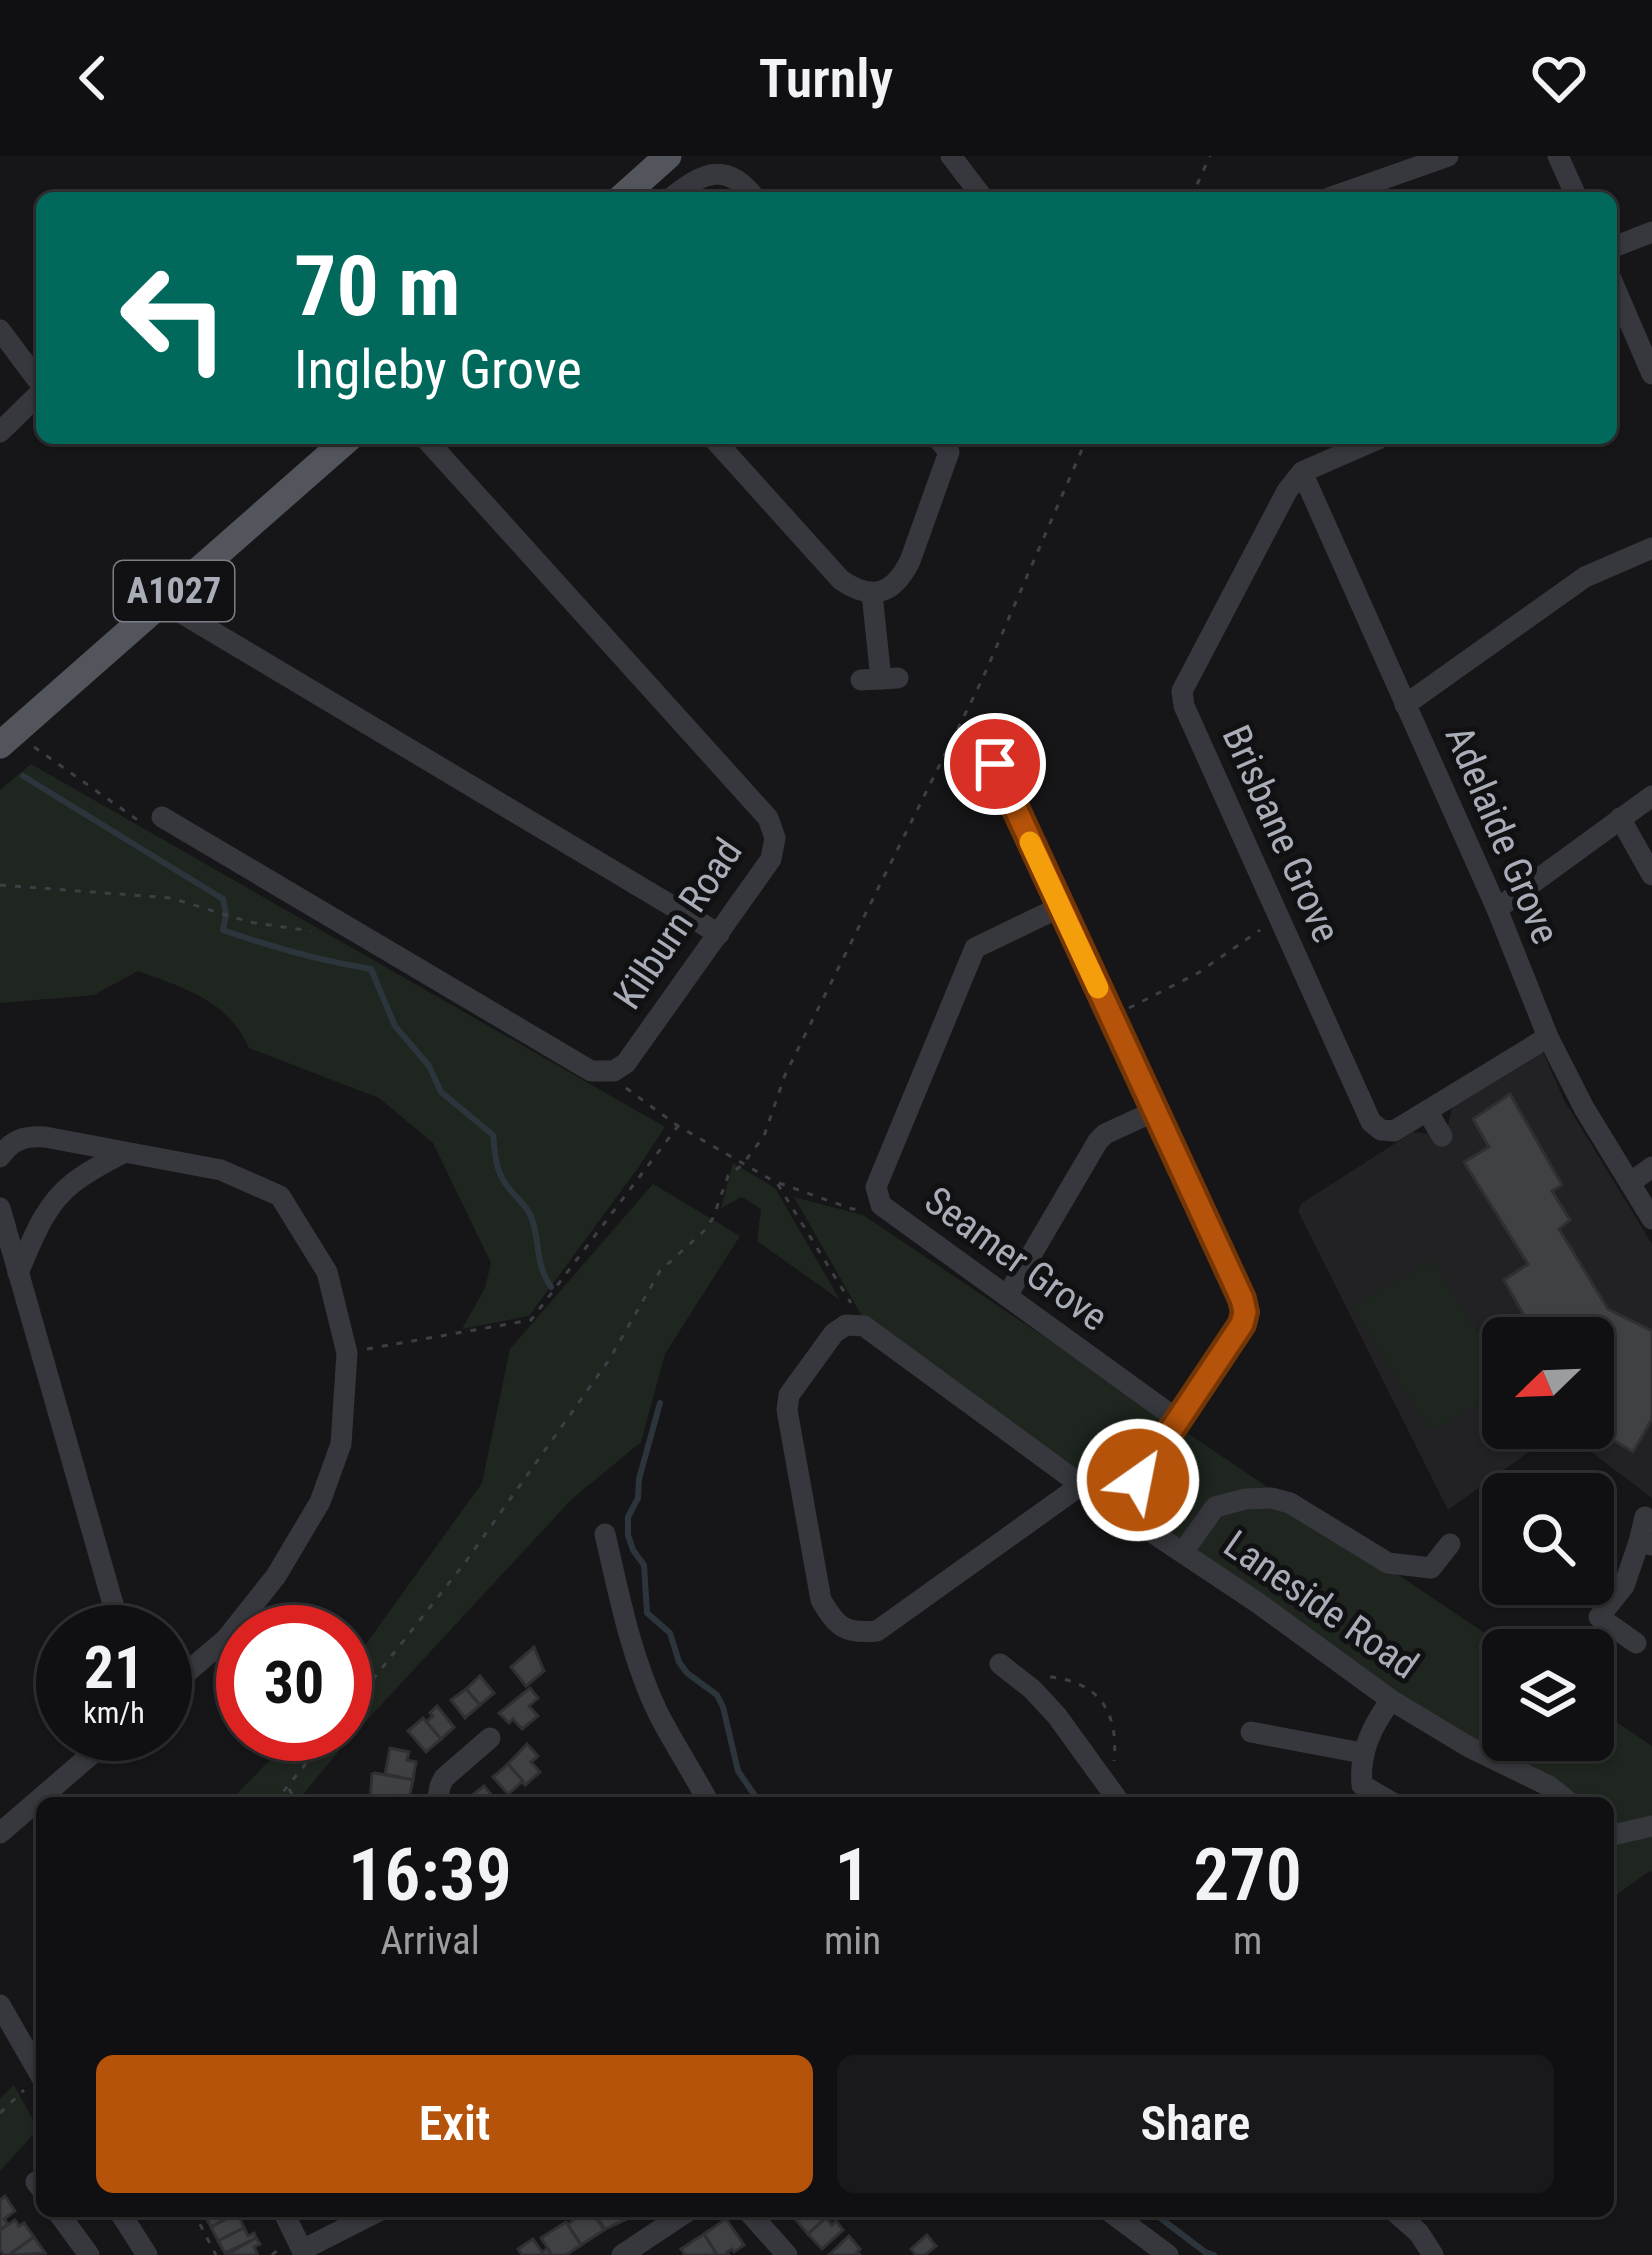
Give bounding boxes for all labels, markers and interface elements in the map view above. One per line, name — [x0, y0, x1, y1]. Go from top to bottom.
icon: back — [60, 45, 126, 111]
icon: heart — [1526, 45, 1592, 111]
text: Turnly — [759, 47, 893, 110]
text: 70 m — [294, 237, 461, 336]
icon: left — [96, 240, 252, 396]
text: Ingleby Grove — [294, 338, 582, 401]
road number: A1027 — [114, 561, 234, 621]
pin — [944, 713, 1046, 815]
street label: Brisbane Grove — [1213, 718, 1349, 950]
street label: Adelaide Grove — [1436, 719, 1568, 951]
icon: arrive — [962, 731, 1028, 797]
street label: Kilburn Road — [604, 830, 752, 1018]
street label: Seamer Grove — [916, 1177, 1116, 1341]
north arrow — [1482, 1317, 1614, 1449]
map controls — [1482, 1317, 1614, 1761]
position arrow — [1075, 1417, 1201, 1543]
button: search — [1482, 1473, 1614, 1605]
street label: Laneside Road — [1215, 1521, 1427, 1689]
speed limit sign: 30 — [216, 1605, 372, 1761]
button: layers — [1482, 1629, 1614, 1761]
text: 21 — [84, 1632, 144, 1703]
text: km/h — [83, 1695, 145, 1730]
text: 16:39 — [348, 1833, 512, 1918]
text: 1 — [835, 1833, 871, 1918]
text: 270 — [1193, 1833, 1302, 1918]
text: Arrival — [380, 1918, 480, 1964]
text: min — [824, 1918, 881, 1964]
text: m — [1233, 1918, 1262, 1964]
button: Exit — [96, 2055, 813, 2193]
button: Share — [837, 2055, 1554, 2193]

